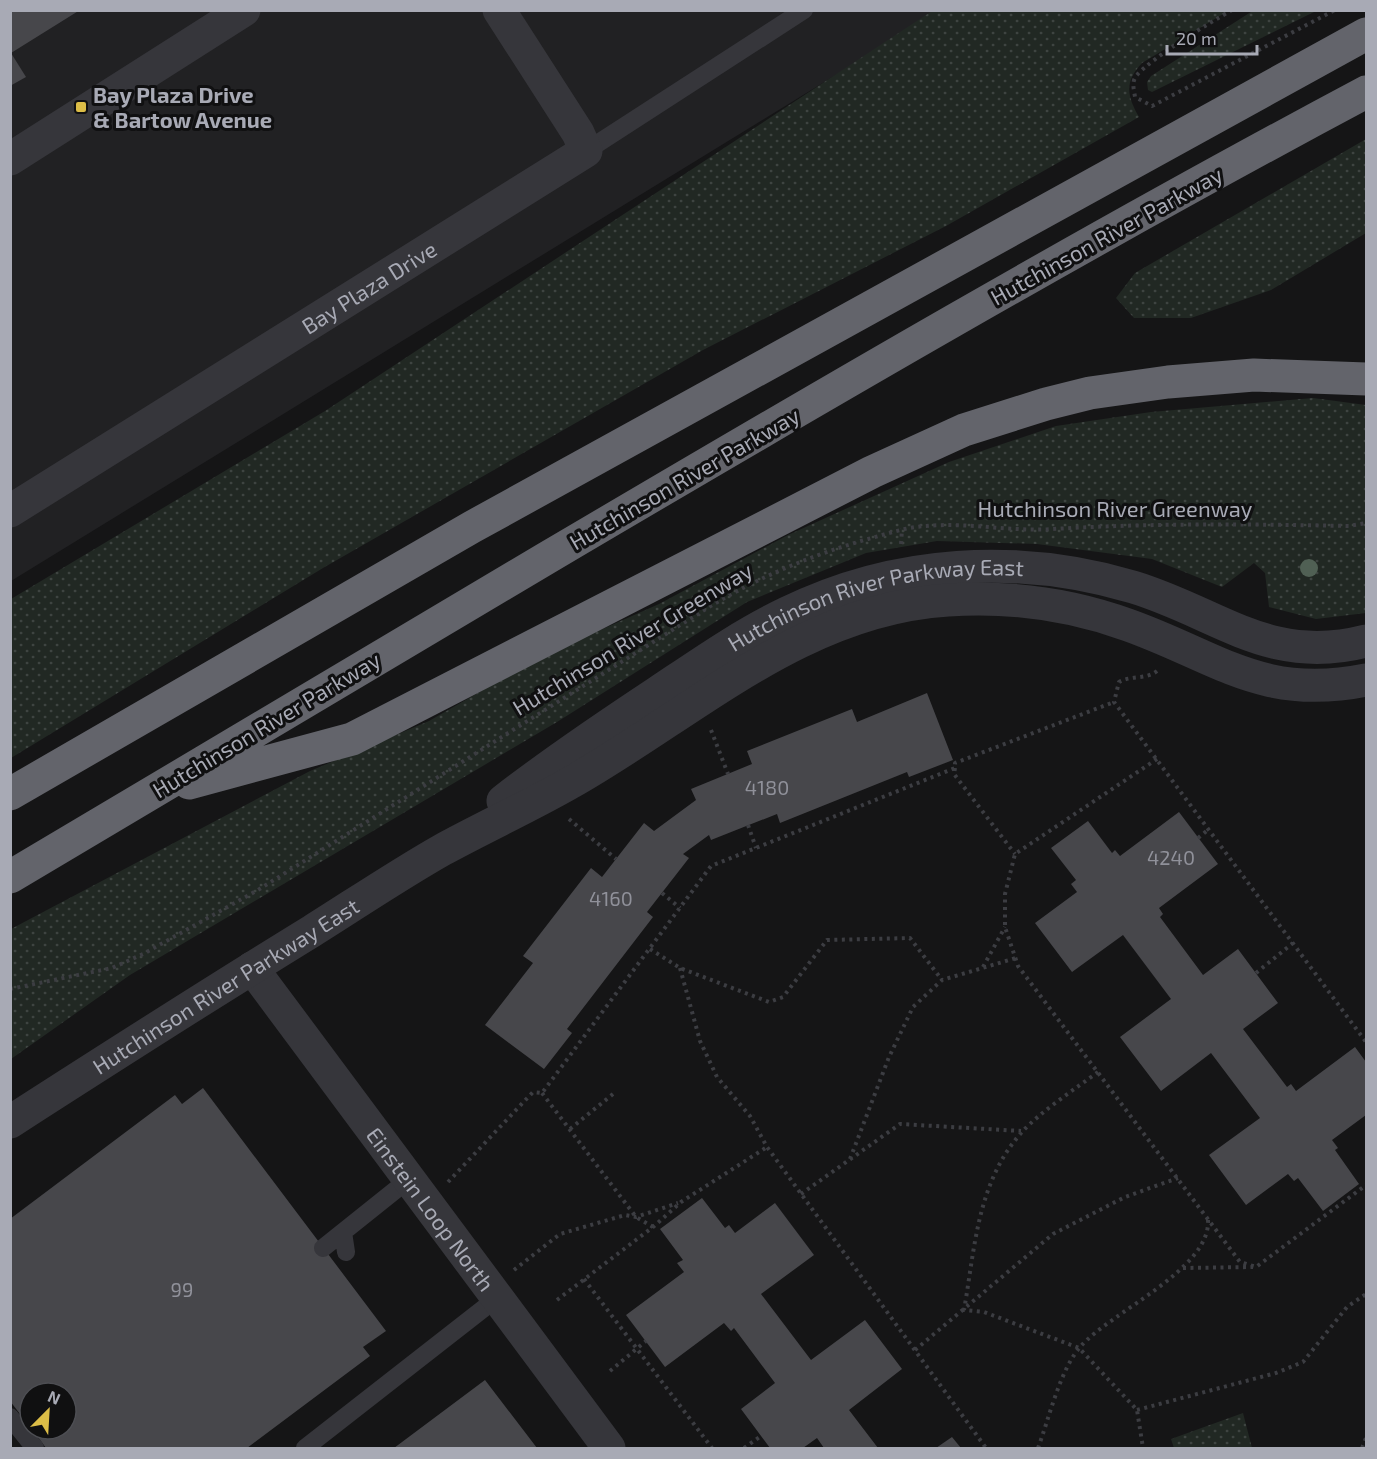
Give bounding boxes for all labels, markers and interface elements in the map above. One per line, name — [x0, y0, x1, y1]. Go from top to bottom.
scale bar — [1167, 18, 1257, 56]
text: 20 m — [1176, 27, 1217, 49]
place label: Bay Plaza Drive & Bartow Avenue — [93, 81, 272, 132]
marker: Bay Plaza Drive & Bartow Avenue — [74, 100, 88, 114]
street label: Hutchinson River Parkway — [985, 160, 1227, 310]
street label: Bay Plaza Drive — [297, 235, 441, 339]
street label: Hutchinson River Parkway — [564, 401, 804, 555]
street label: Hutchinson River Greenway — [978, 495, 1253, 521]
street label: Hutchinson River Parkway East — [723, 553, 1025, 656]
street label: Hutchinson River Greenway — [507, 556, 757, 720]
street label: Hutchinson River Parkway — [147, 645, 385, 802]
house number: 4180 — [745, 775, 789, 799]
house number: 4240 — [1147, 845, 1195, 869]
house number: 4160 — [589, 886, 633, 910]
street label: Hutchinson River Parkway East — [87, 892, 363, 1079]
street label: Einstein Loop North — [362, 1122, 500, 1296]
house number: 99 — [171, 1277, 193, 1301]
north arrow — [18, 1381, 78, 1441]
text: N — [45, 1386, 63, 1408]

